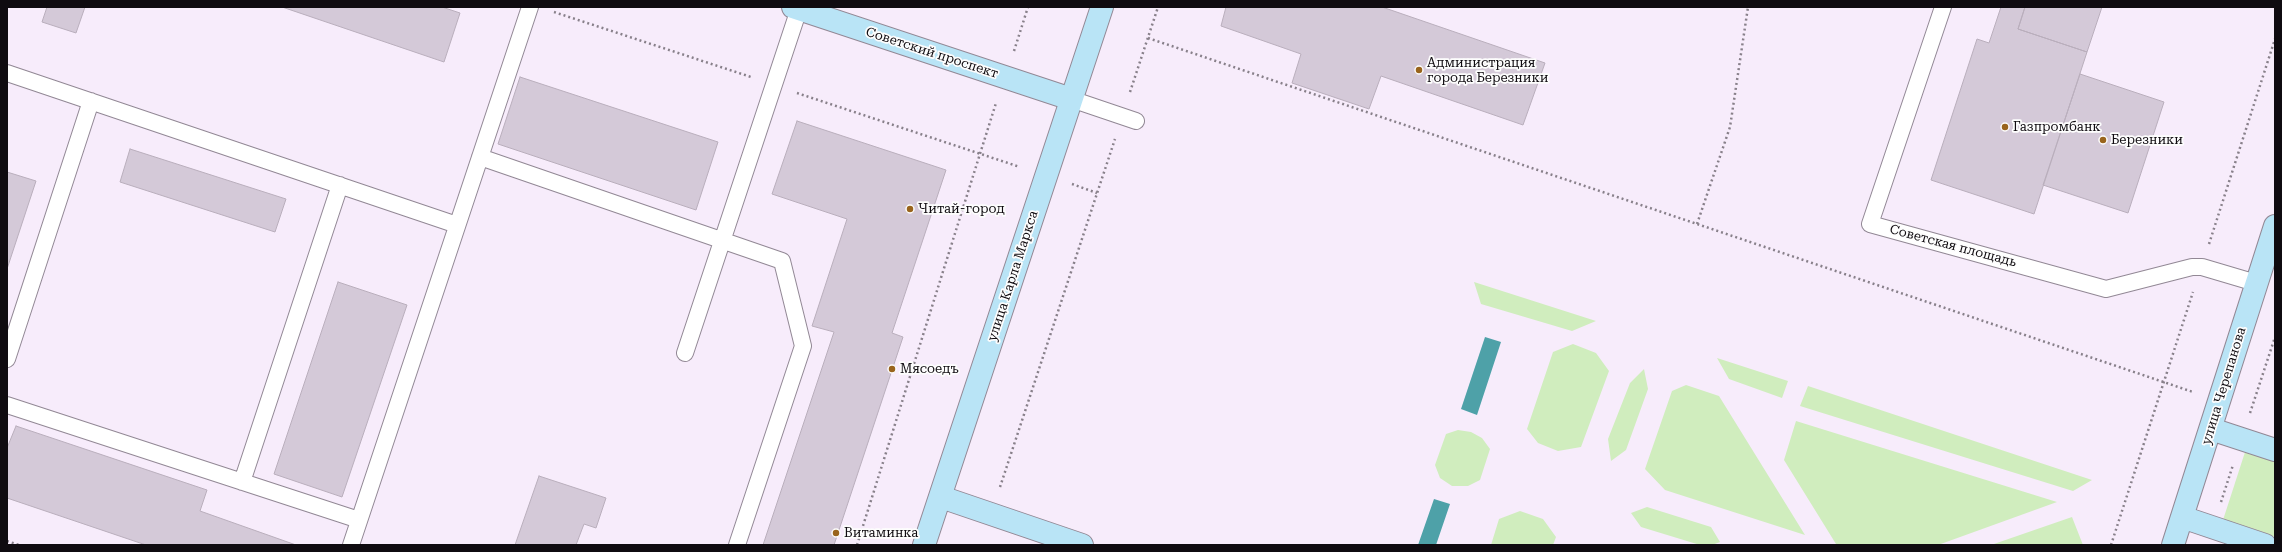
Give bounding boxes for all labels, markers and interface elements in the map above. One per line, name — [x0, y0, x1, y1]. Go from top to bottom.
street label: Советский проспект — [864, 24, 1000, 82]
place label: Администрация города Березники — [1427, 55, 1548, 86]
marker: Администрация города Березники — [1414, 65, 1424, 75]
place label: Газпромбанк — [2013, 119, 2101, 135]
marker: Газпромбанк — [2000, 122, 2010, 132]
place label: Березники — [2111, 132, 2183, 148]
marker: Березники — [2098, 135, 2108, 145]
place label: Читай-город — [918, 201, 1005, 217]
marker: Читай-город — [905, 204, 915, 214]
street label: улица Карла Маркса — [985, 209, 1041, 343]
street label: Советская площадь — [1888, 222, 2018, 270]
street label: улица Черепанова — [2199, 325, 2249, 447]
place label: Мясоедъ — [900, 361, 959, 377]
marker: Мясоедъ — [887, 364, 897, 374]
place label: Витаминка — [844, 525, 918, 541]
marker: Витаминка — [831, 528, 841, 538]

